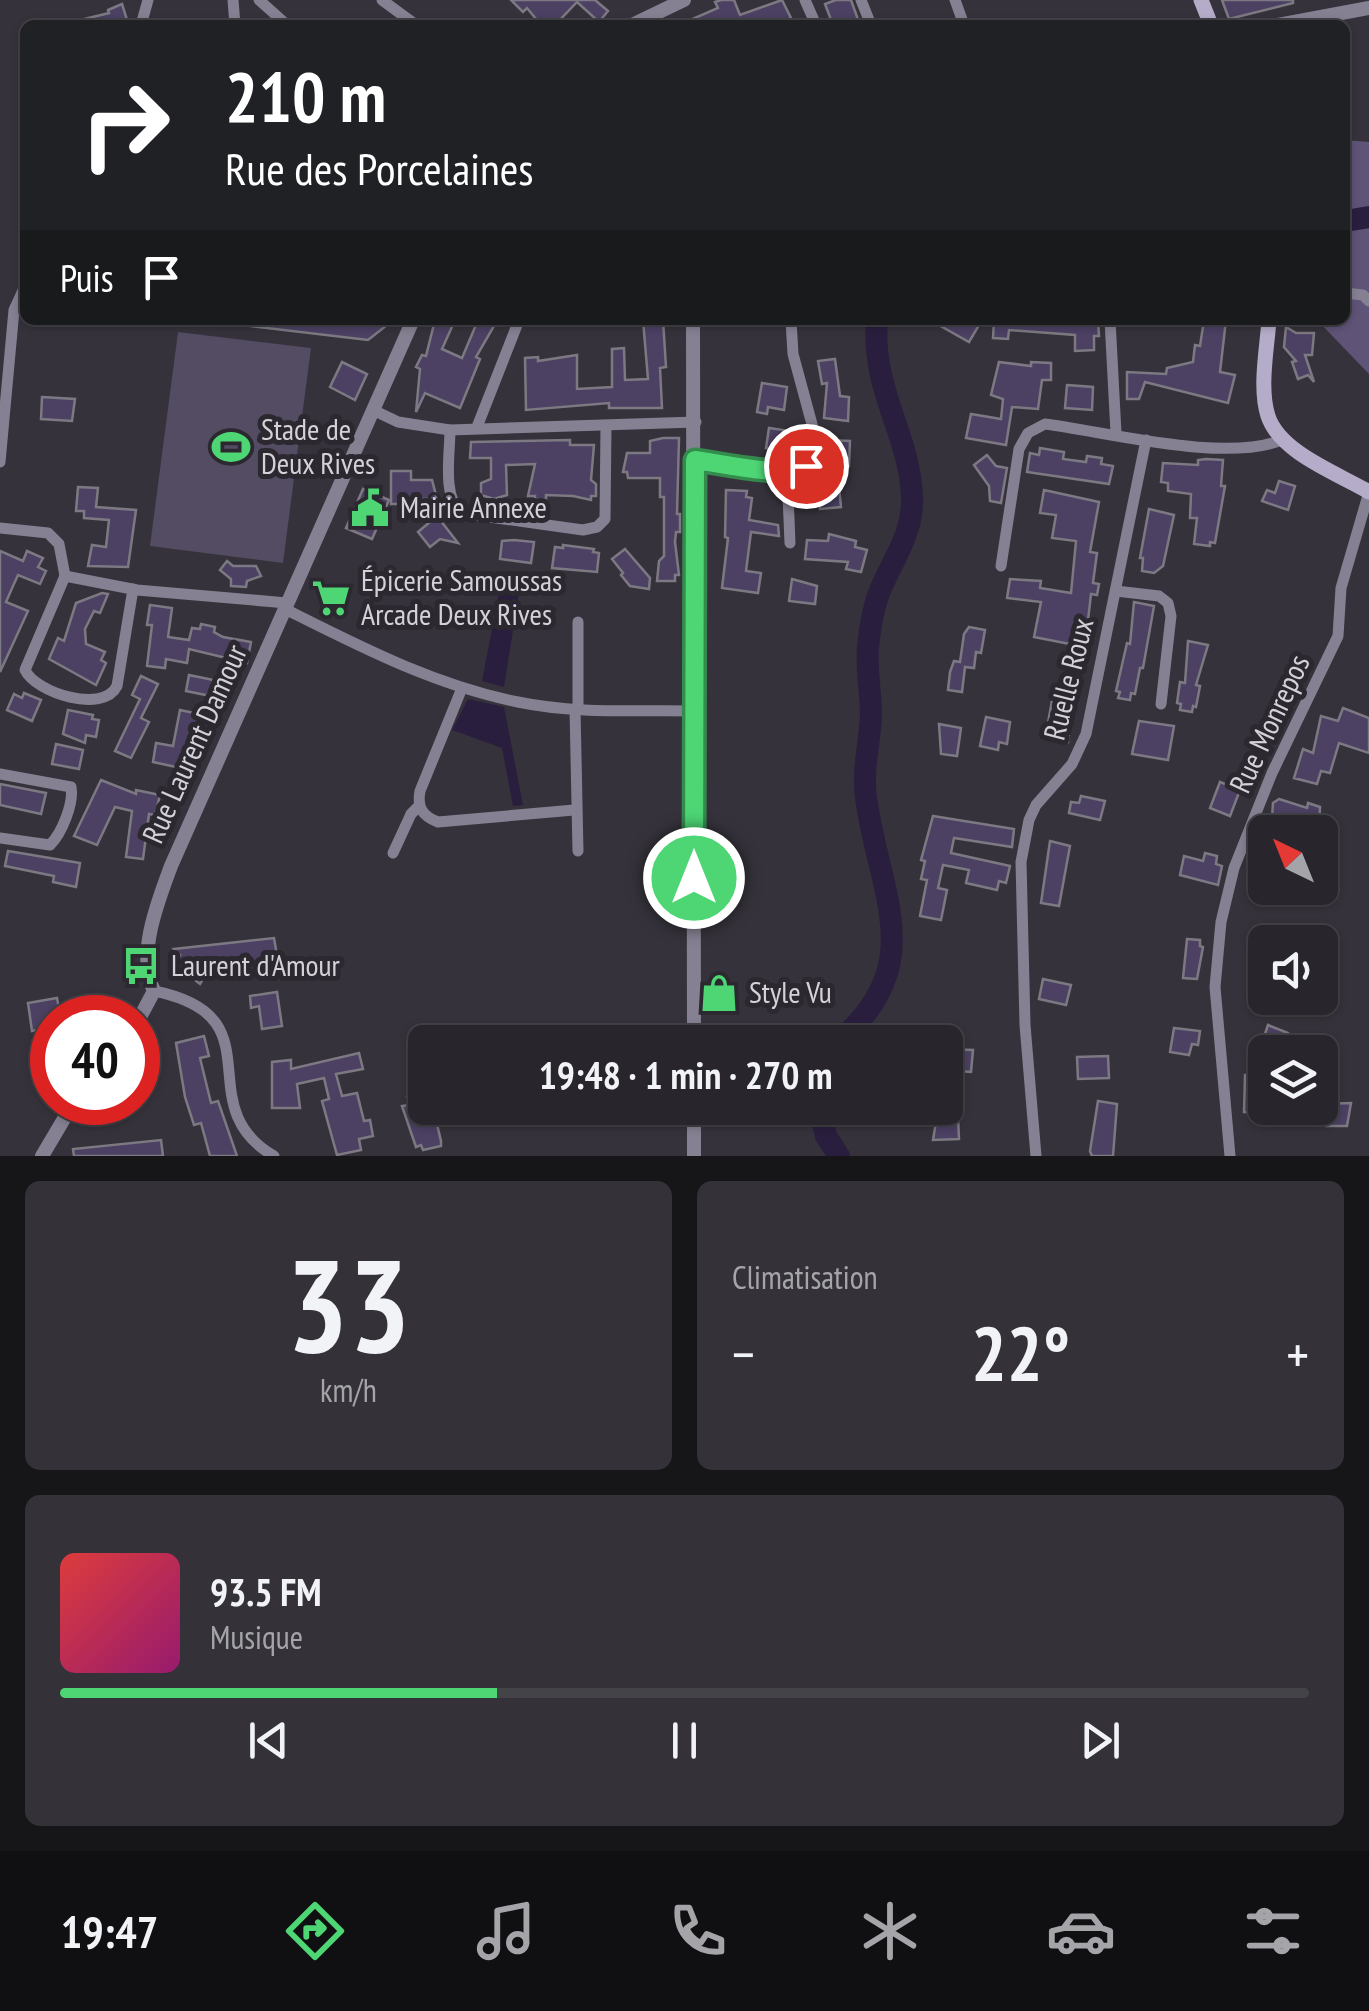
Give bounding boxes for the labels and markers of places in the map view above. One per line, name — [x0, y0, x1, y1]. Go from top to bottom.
place label: Stade de Deux Rives — [261, 409, 375, 482]
pin — [764, 424, 849, 509]
sports icon: Stade de Deux Rives — [210, 426, 252, 468]
public building icon: Mairie Annexe — [349, 487, 391, 529]
place label: Mairie Annexe — [400, 487, 547, 526]
place label: Épicerie Samoussas Arcade Deux Rives — [361, 560, 562, 633]
supermarket icon: Épicerie Samoussas Arcade Deux Rives — [310, 577, 352, 619]
bus stop icon: Laurent d'Amour — [120, 945, 162, 987]
place label: Laurent d'Amour — [171, 945, 341, 984]
shop icon: Style Vu — [698, 972, 740, 1014]
place label: Style Vu — [749, 972, 832, 1011]

